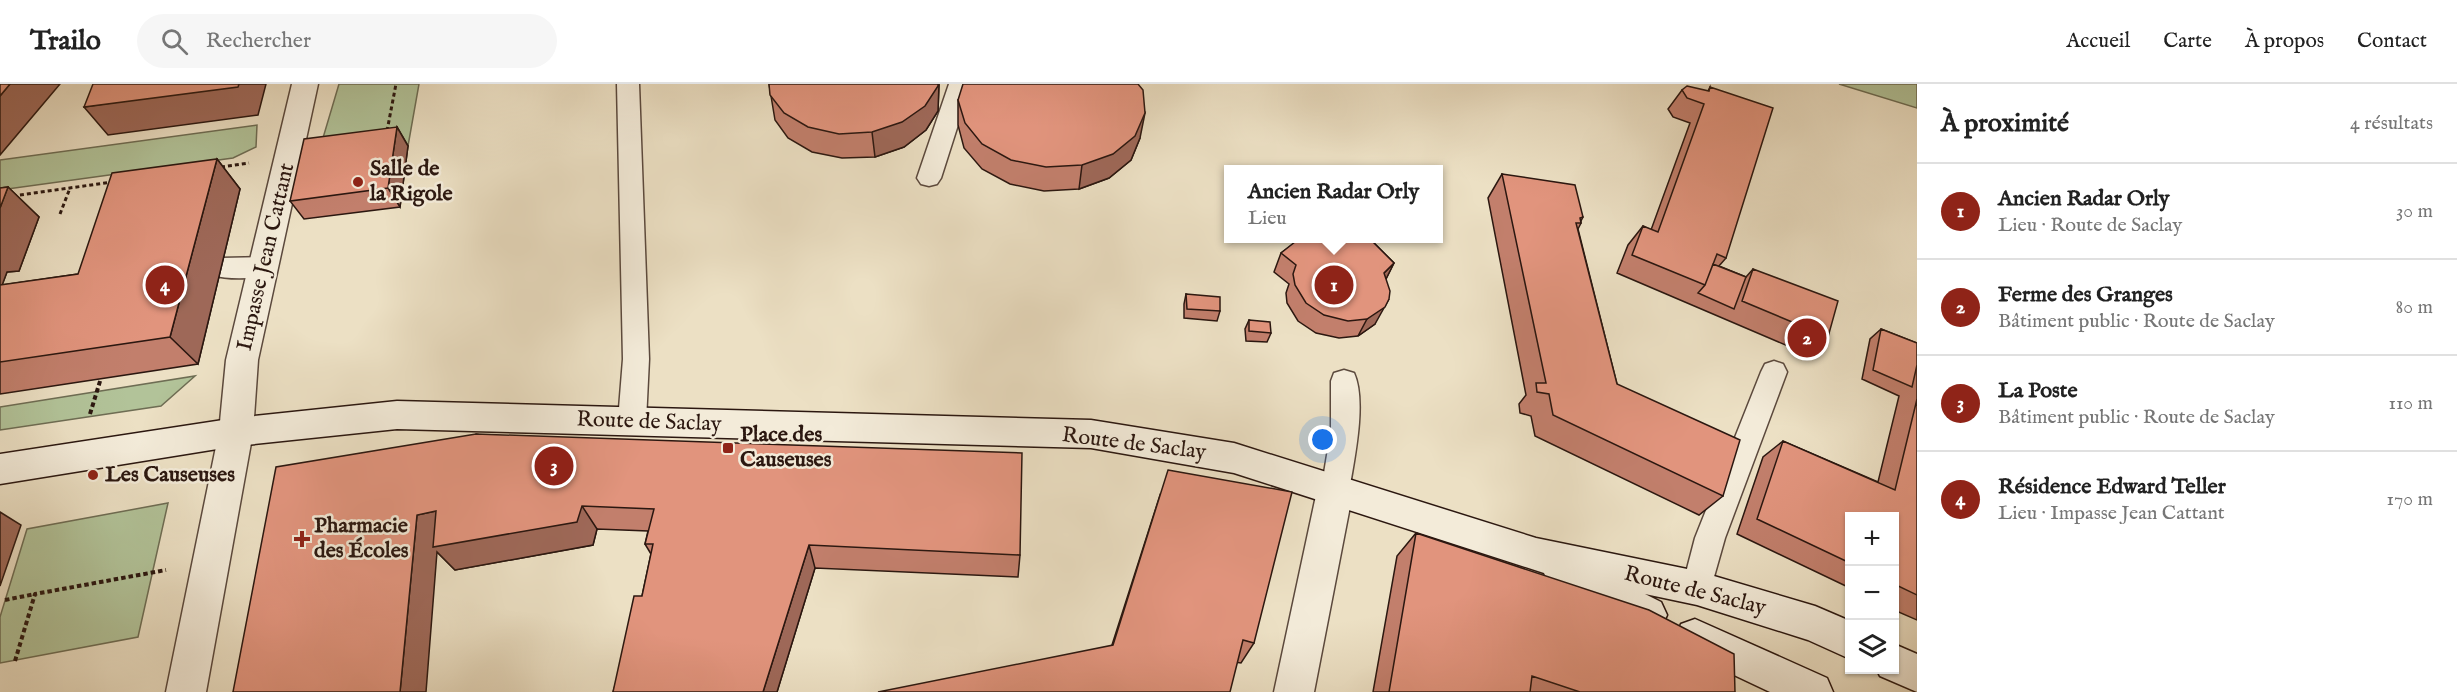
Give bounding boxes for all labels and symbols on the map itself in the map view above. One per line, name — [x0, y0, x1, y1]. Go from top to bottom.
place label: Salle de la Rigole — [369, 155, 453, 208]
street label: Impasse Jean Cattant — [231, 160, 301, 354]
marker: Salle de la Rigole — [351, 175, 365, 189]
pin: 4 — [146, 262, 184, 308]
pin: 1 — [1314, 262, 1354, 308]
pin: 2 — [1788, 316, 1826, 360]
street label: Route de Saclay — [576, 405, 722, 439]
place label: Place des Causeuses — [740, 421, 832, 474]
street label: Route de Saclay — [1060, 421, 1208, 467]
your location — [1308, 425, 1337, 454]
marker: Place des Causeuses — [721, 441, 735, 455]
pin: 3 — [534, 444, 574, 488]
place label: Les Causeuses — [105, 461, 235, 489]
marker: Les Causeuses — [86, 468, 100, 482]
place label: Pharmacie des Écoles — [314, 512, 409, 565]
marker: Pharmacie des Écoles — [295, 532, 309, 546]
street label: Route de Saclay — [1621, 560, 1769, 622]

